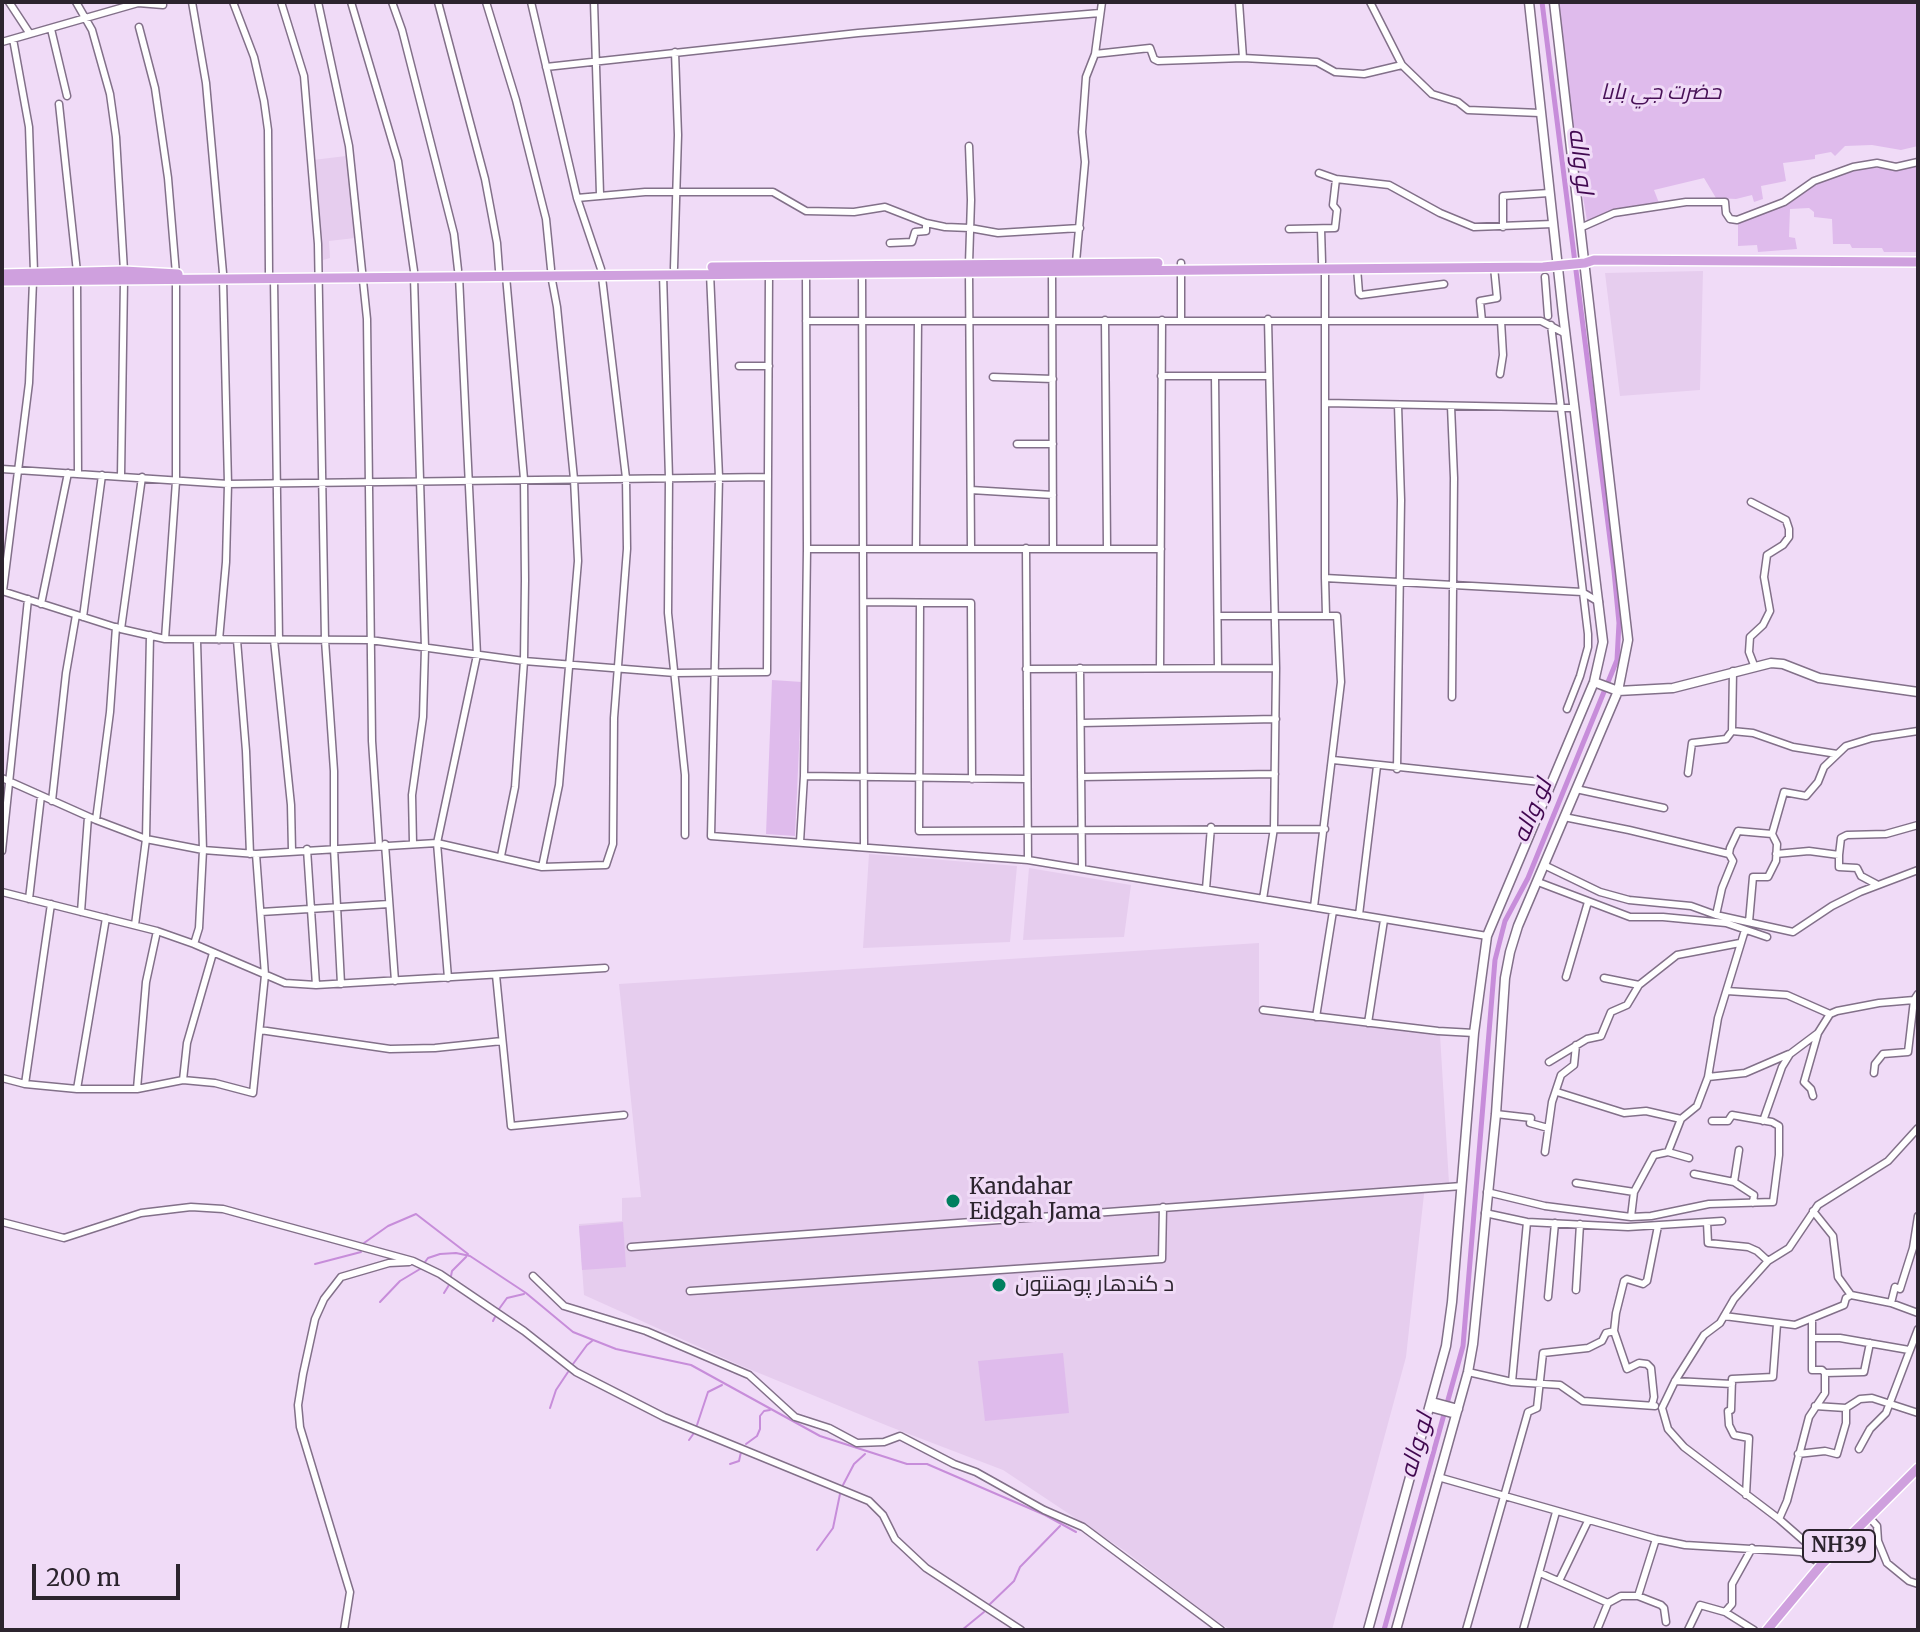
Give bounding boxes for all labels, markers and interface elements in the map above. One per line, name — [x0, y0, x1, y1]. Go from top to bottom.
park label: حضرت جي بابا — [1601, 80, 1721, 106]
water label: لو واله — [1562, 127, 1598, 195]
water label: لو واله — [1507, 775, 1559, 847]
place label: Kandahar Eidgah Jama — [969, 1175, 1101, 1226]
marker: Kandahar Eidgah Jama — [944, 1192, 962, 1210]
place label: د کندهار پوهنتون — [1015, 1272, 1174, 1298]
marker: د کندهار پوهنتون — [990, 1276, 1008, 1294]
water label: لو واله — [1394, 1410, 1440, 1482]
road number: NH39 — [1803, 1530, 1875, 1562]
scale bar — [36, 1548, 184, 1598]
text: 200 m — [46, 1562, 120, 1593]

